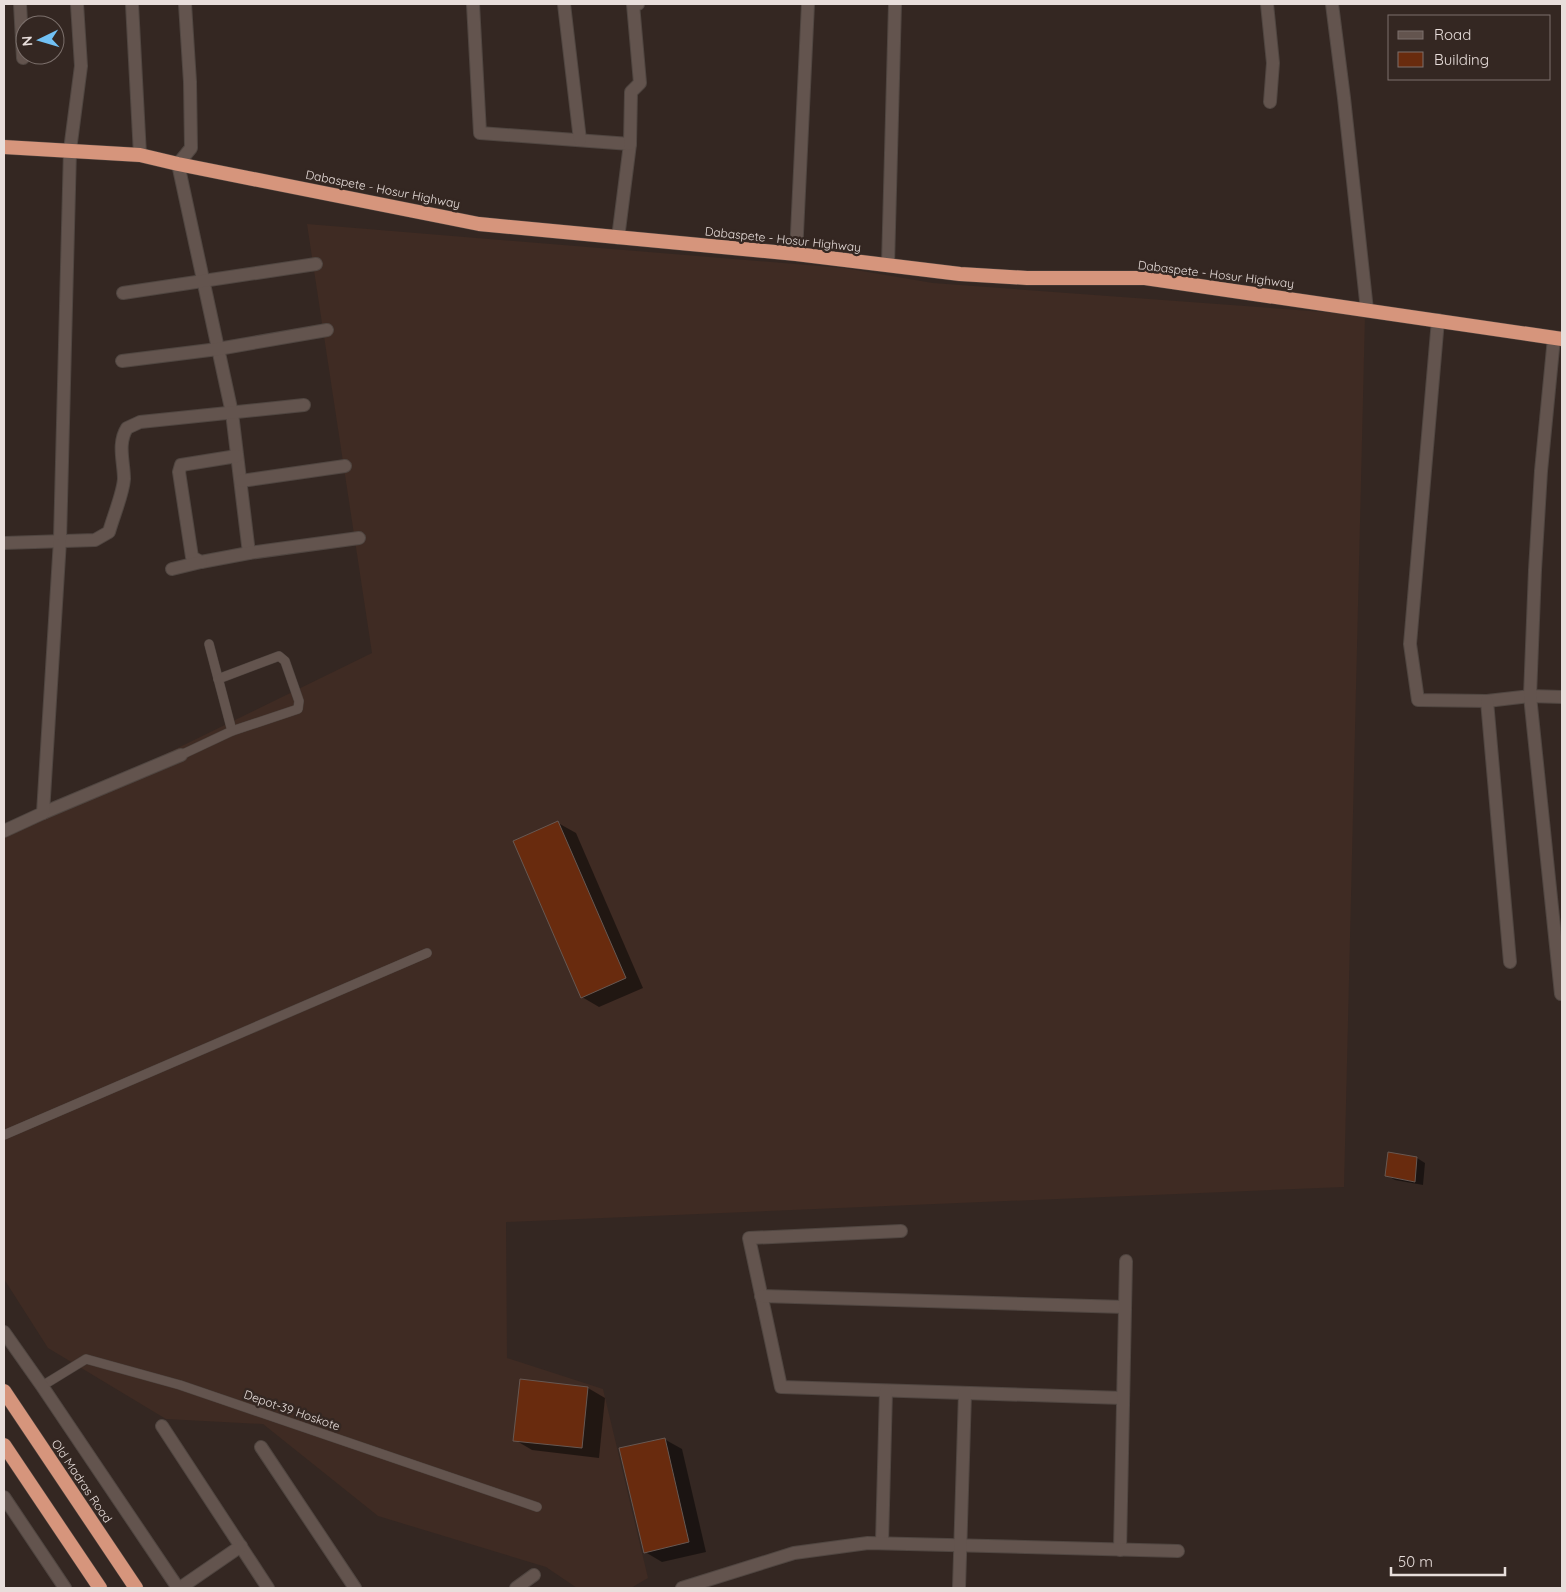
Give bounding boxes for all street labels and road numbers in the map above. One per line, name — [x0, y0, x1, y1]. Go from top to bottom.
street label: Dabaspete - Hosur Highway — [304, 167, 462, 211]
street label: Dabaspete - Hosur Highway — [704, 223, 862, 255]
street label: Dabaspete - Hosur Highway — [1137, 257, 1295, 291]
street label: Depot-39 Hoskote — [242, 1387, 342, 1434]
street label: Old Madras Road — [49, 1436, 115, 1526]

